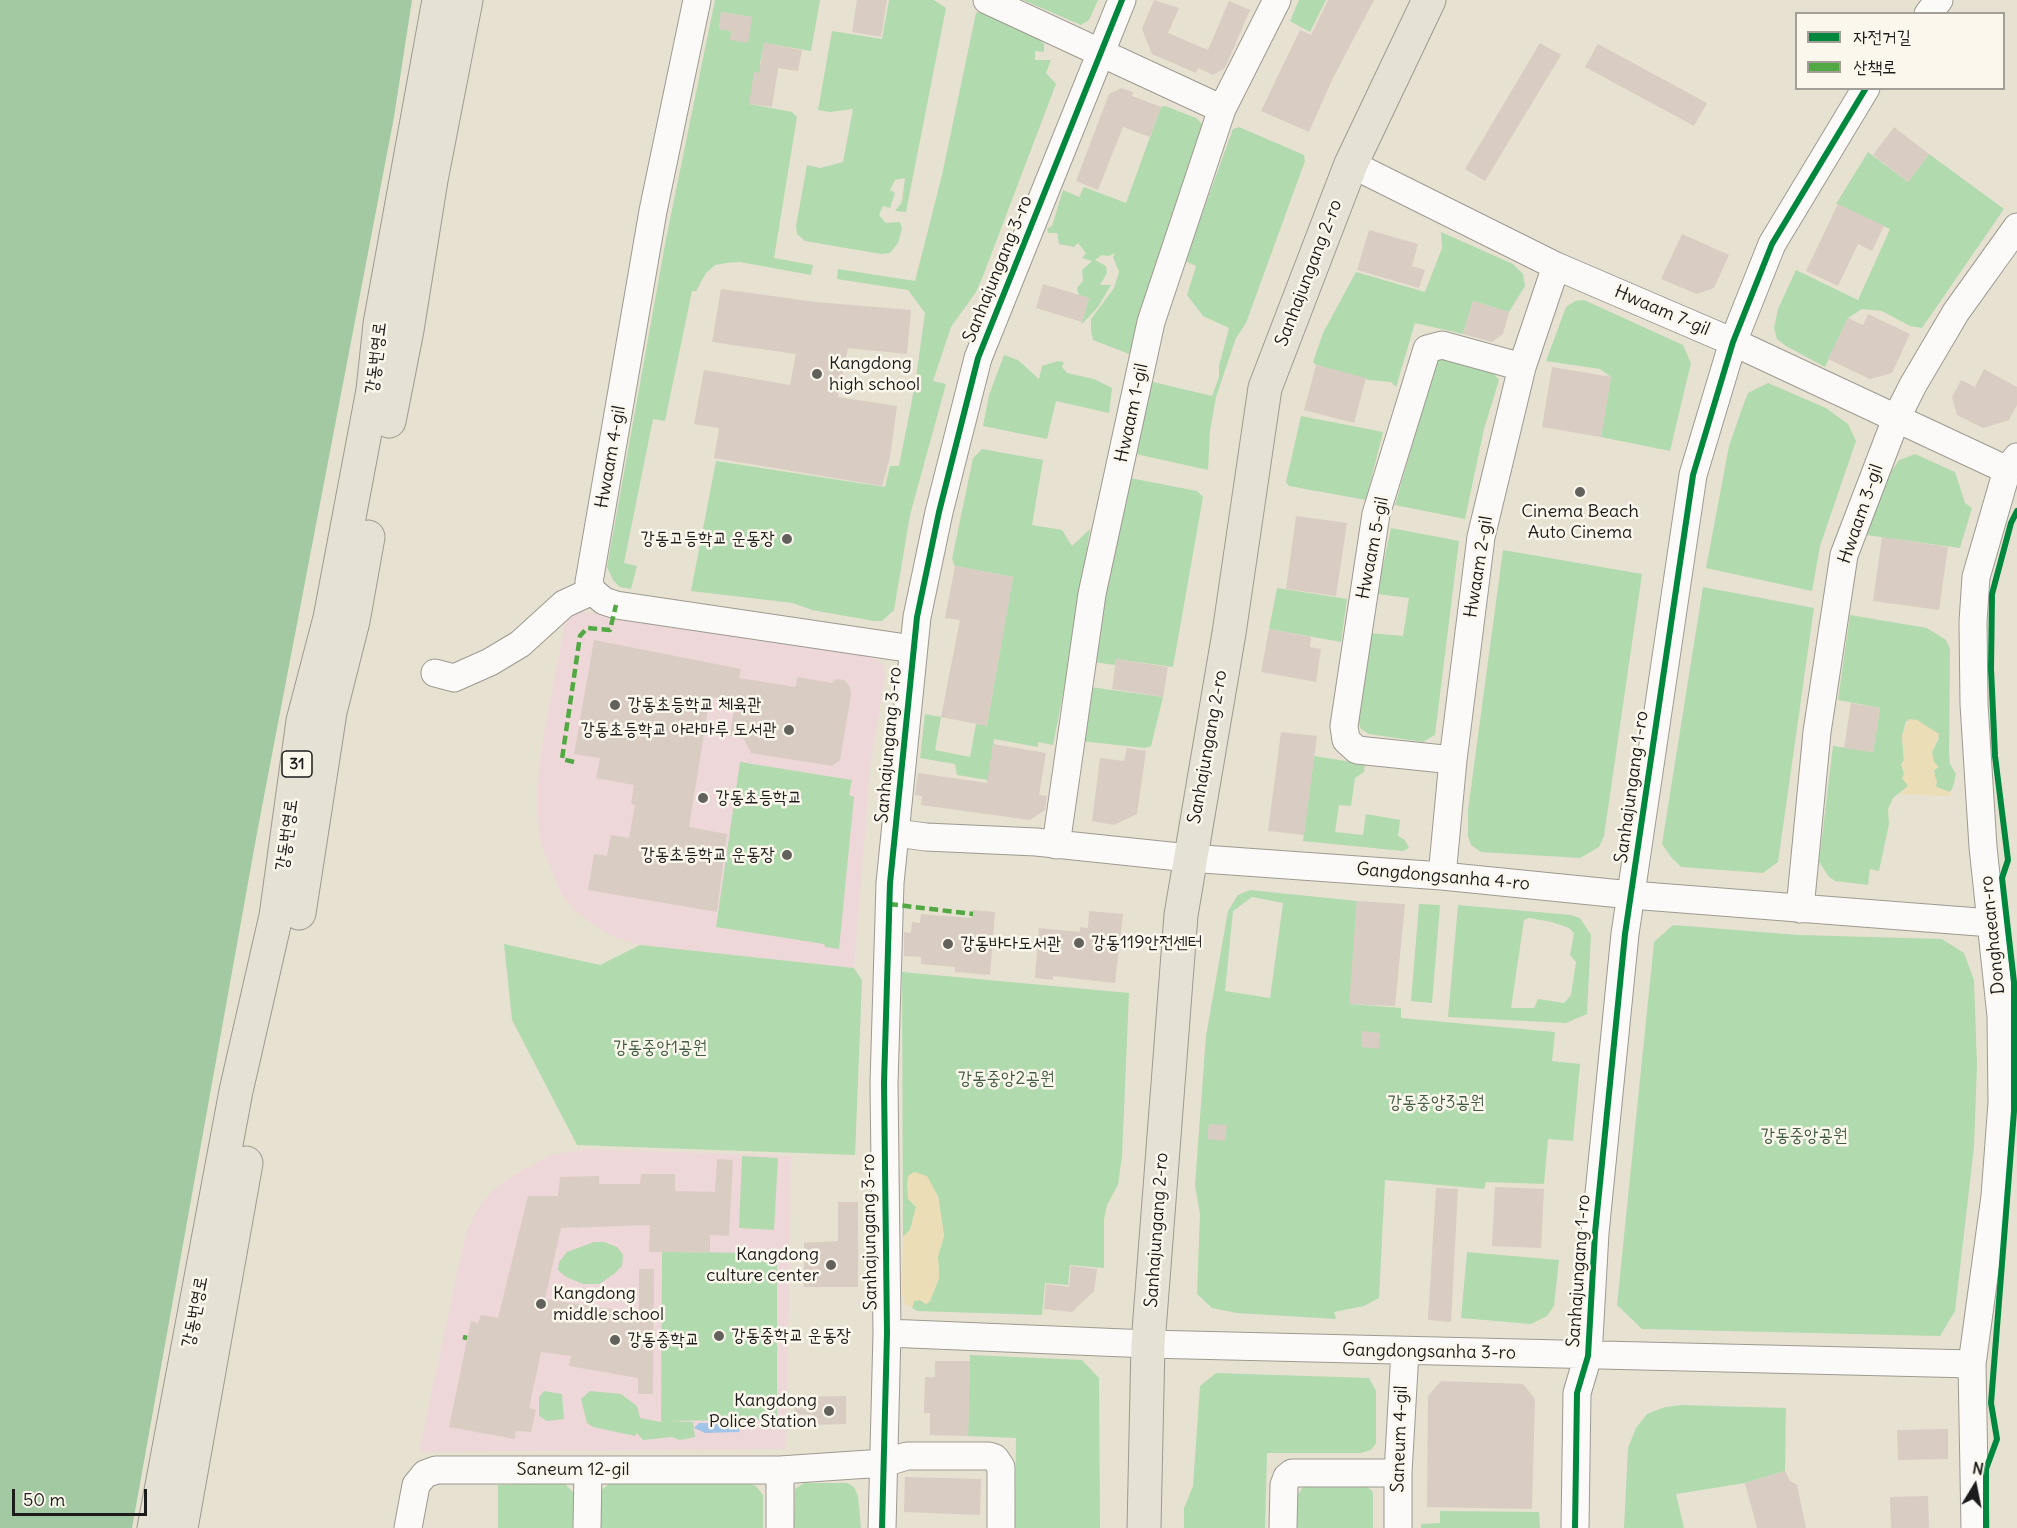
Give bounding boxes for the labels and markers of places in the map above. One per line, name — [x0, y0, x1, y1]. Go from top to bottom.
place label: Kangdong high school — [829, 353, 920, 395]
marker: Kangdong high school — [810, 367, 824, 381]
marker: Cinema Beach Auto Cinema — [1573, 485, 1587, 499]
place label: Cinema Beach Auto Cinema — [1521, 501, 1639, 544]
place label: 강동고등학교 운동장 — [640, 528, 775, 550]
marker: 강동고등학교 운동장 — [780, 532, 794, 546]
place label: 강동초등학교 체육관 — [627, 694, 762, 716]
marker: 강동초등학교 체육관 — [608, 698, 622, 712]
place label: 강동초등학교 아라마루 도서관 — [580, 719, 777, 741]
marker: 강동초등학교 아라마루 도서관 — [782, 723, 796, 737]
place label: 강동초등학교 — [715, 787, 802, 809]
marker: 강동초등학교 — [696, 791, 710, 805]
place label: 강동초등학교 운동장 — [640, 844, 775, 866]
marker: 강동초등학교 운동장 — [780, 848, 794, 862]
place label: 강동119안전센터 — [1091, 932, 1203, 954]
place label: 강동바다도서관 — [960, 933, 1061, 955]
marker: 강동119안전센터 — [1072, 936, 1086, 950]
marker: 강동바다도서관 — [941, 937, 955, 951]
place label: Kangdong culture center — [706, 1244, 819, 1286]
marker: Kangdong culture center — [824, 1258, 838, 1272]
place label: Kangdong middle school — [553, 1283, 664, 1326]
marker: Kangdong middle school — [534, 1297, 548, 1311]
place label: 강동중학교 운동장 — [731, 1325, 851, 1347]
place label: 강동중학교 — [627, 1329, 699, 1351]
marker: 강동중학교 운동장 — [712, 1329, 726, 1343]
marker: 강동중학교 — [608, 1333, 622, 1347]
place label: Kangdong Police Station — [709, 1390, 817, 1432]
marker: Kangdong Police Station — [822, 1404, 836, 1418]

